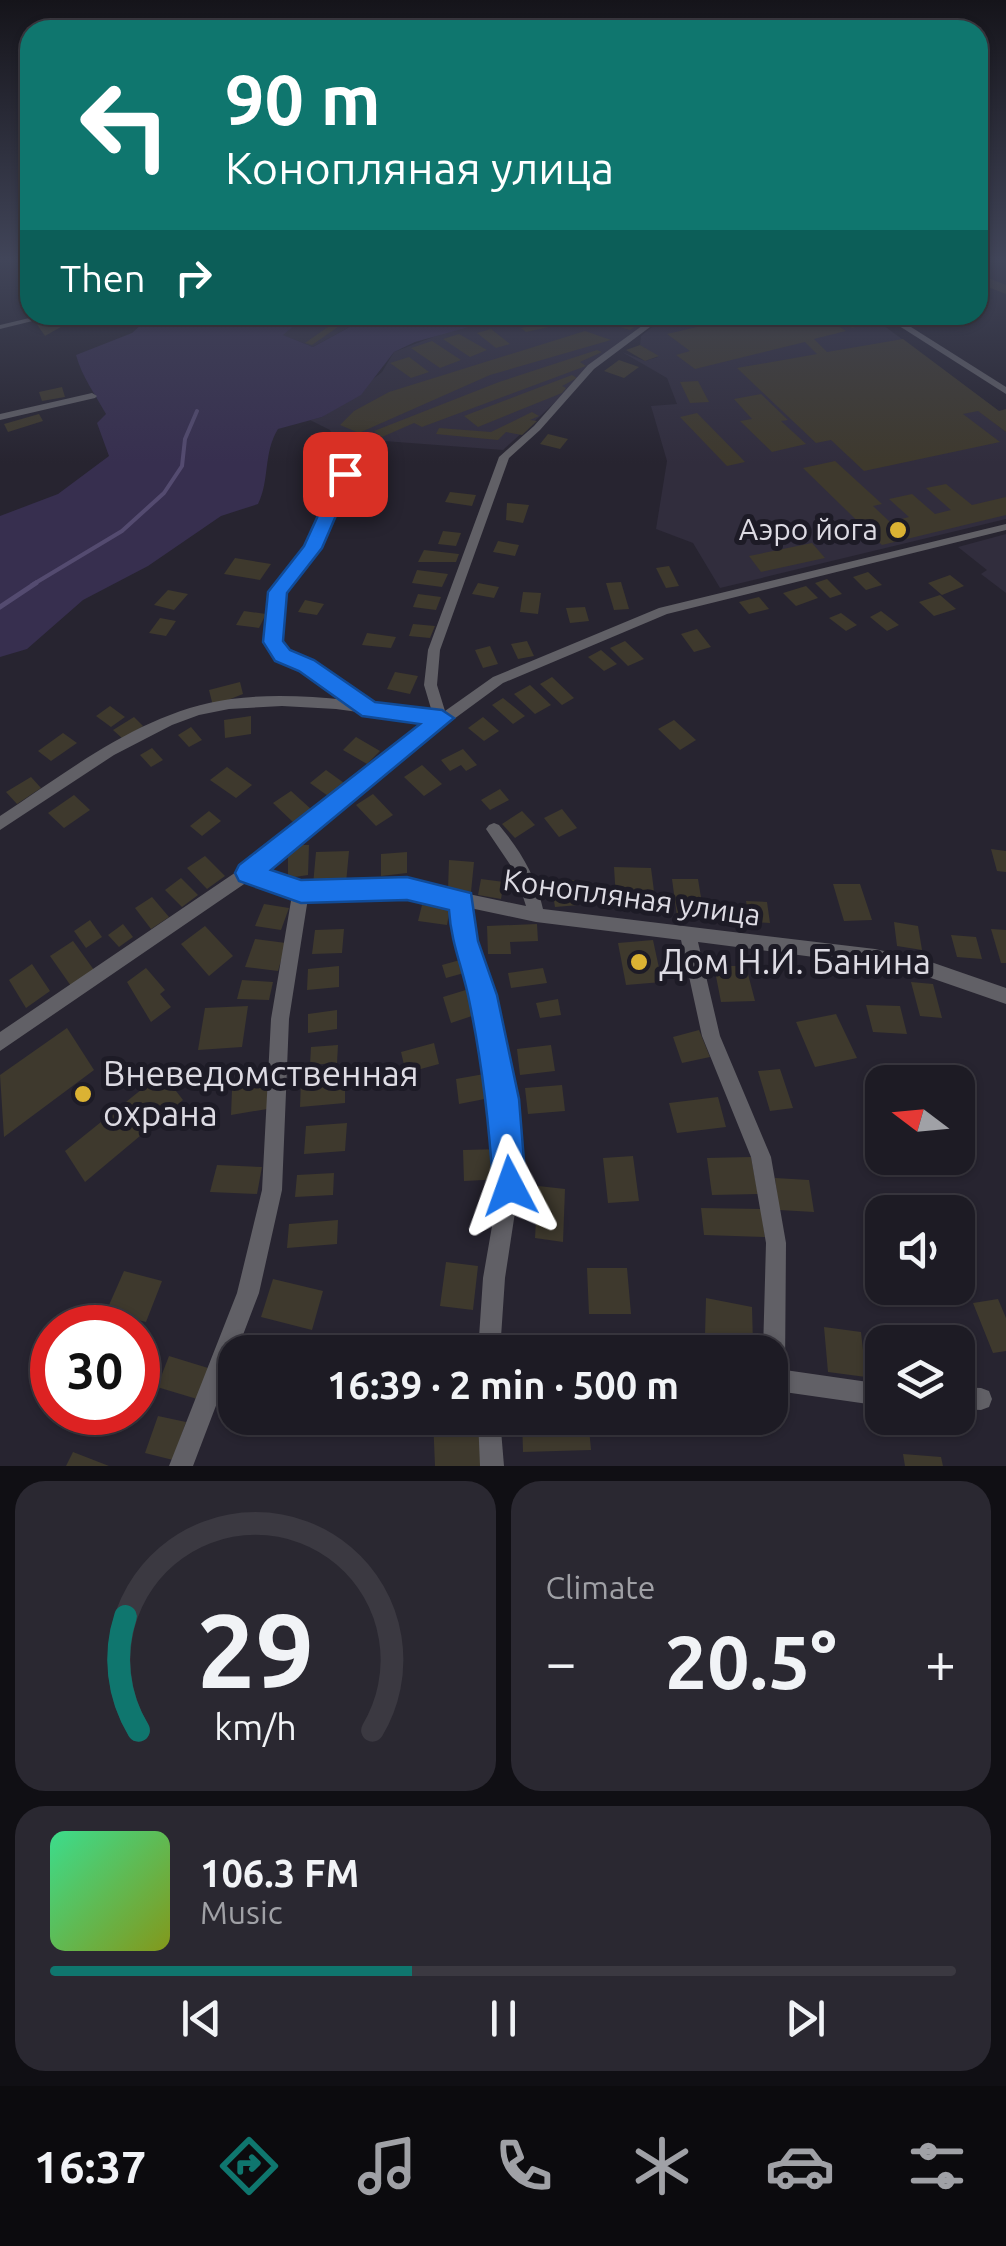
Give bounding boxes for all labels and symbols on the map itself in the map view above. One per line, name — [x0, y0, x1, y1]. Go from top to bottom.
pin — [303, 432, 388, 517]
place label: Аэро йога — [739, 512, 878, 546]
marker: Аэро йога — [887, 519, 909, 541]
street label: Конопляная улица — [501, 862, 763, 932]
place label: Дом Н.И. Банина — [659, 941, 931, 981]
marker: Дом Н.И. Банина — [628, 951, 650, 973]
place label: Вневедомственная охрана — [103, 1053, 419, 1133]
north arrow — [865, 1065, 975, 1175]
marker: Вневедомственная охрана — [72, 1083, 94, 1105]
position arrow — [458, 1134, 562, 1238]
speed limit sign: 30 — [30, 1305, 160, 1435]

